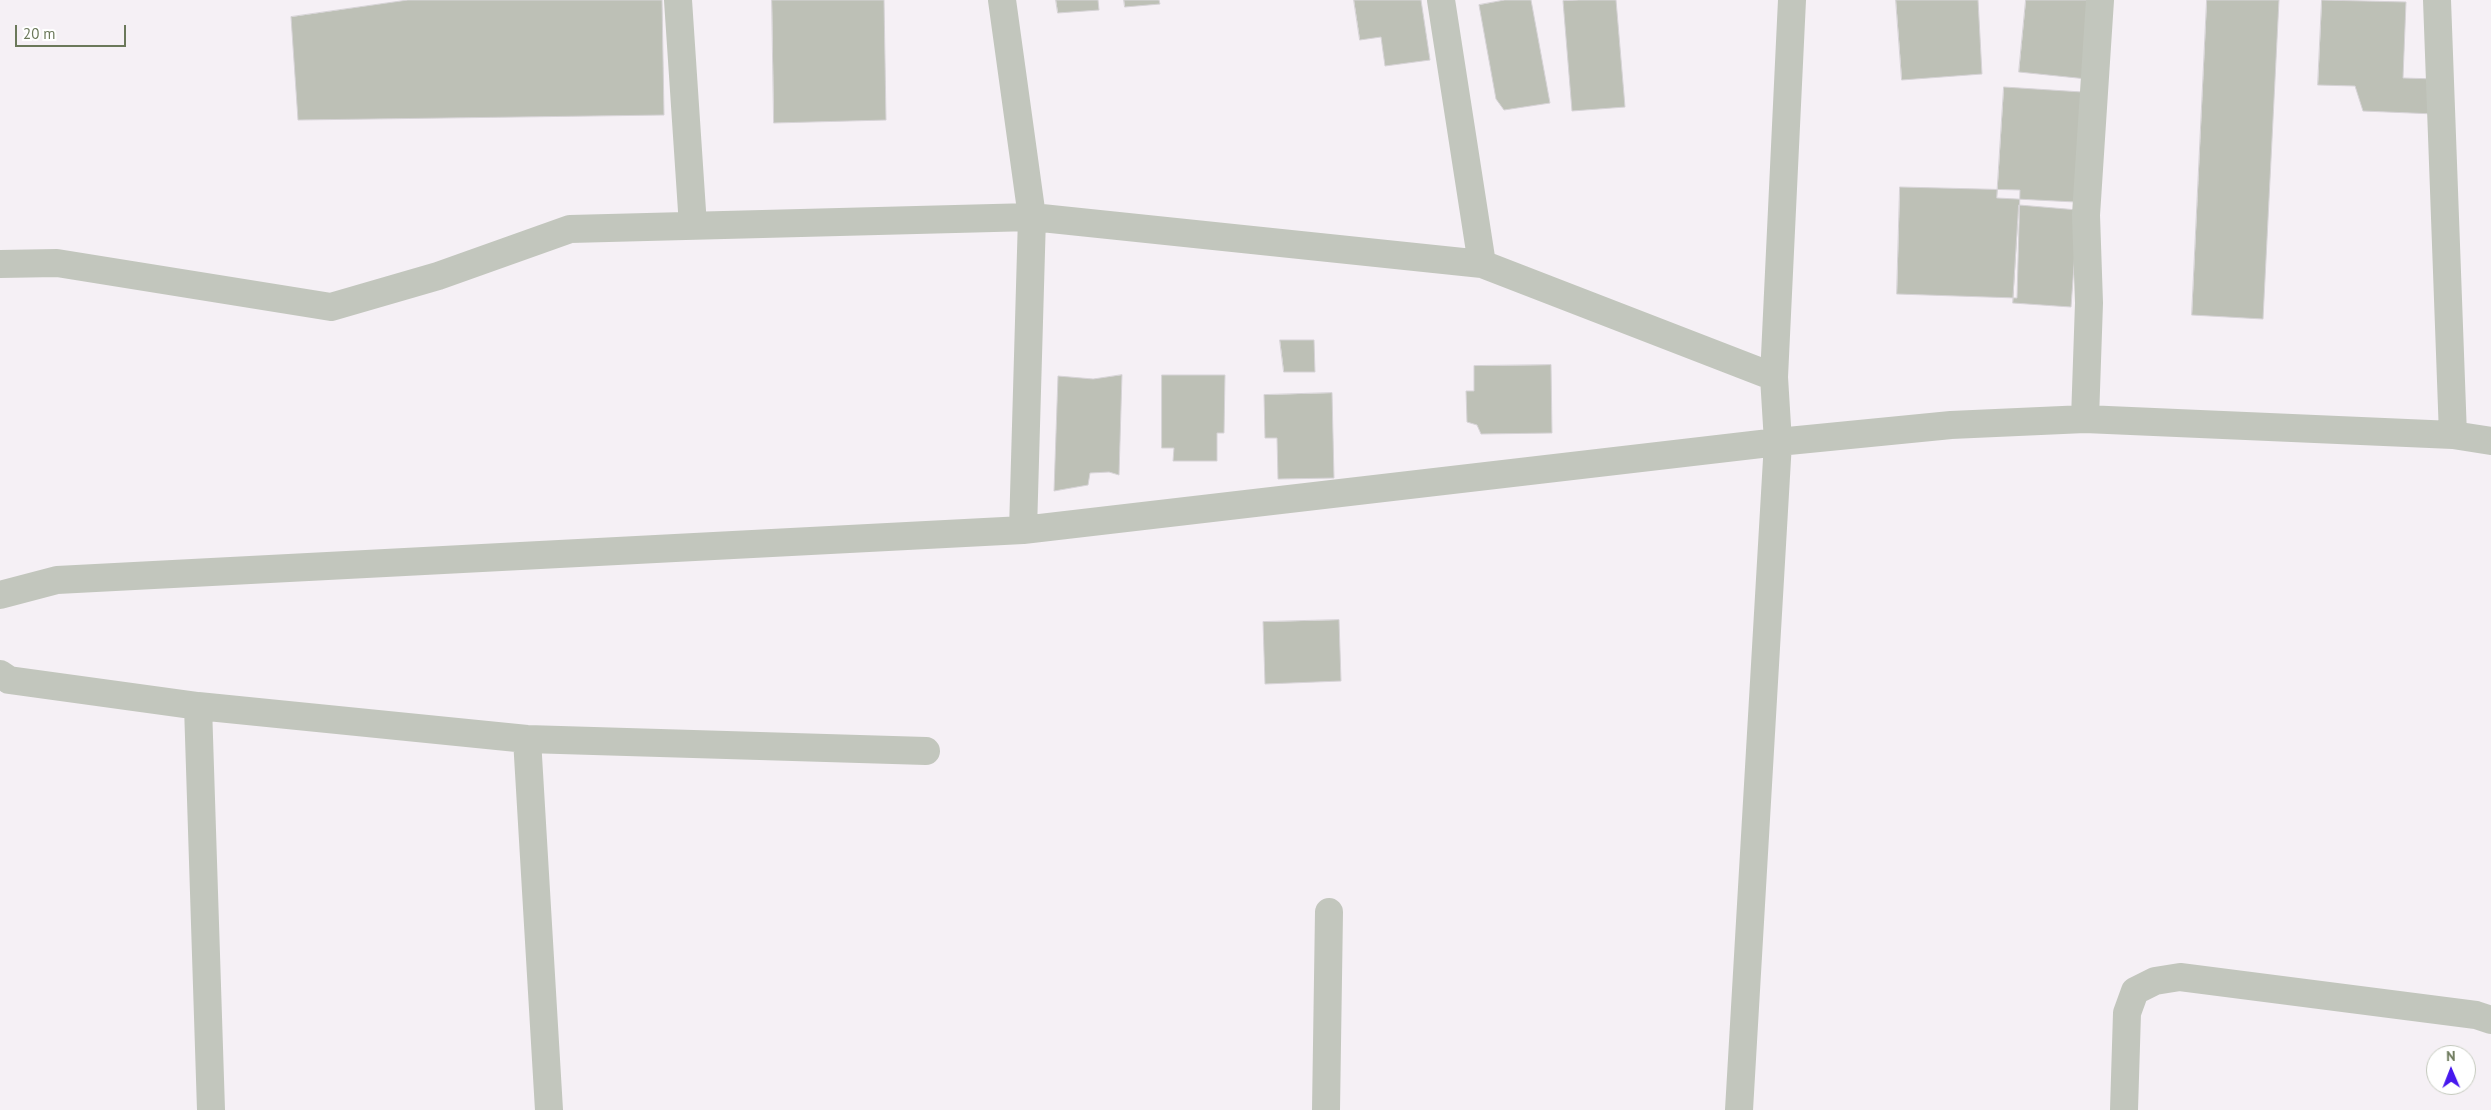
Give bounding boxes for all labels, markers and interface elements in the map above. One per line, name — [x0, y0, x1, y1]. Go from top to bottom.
scale bar — [18, 15, 129, 47]
text: 20 m — [23, 24, 56, 43]
north arrow — [2426, 1045, 2476, 1095]
text: N — [2446, 1047, 2456, 1065]

